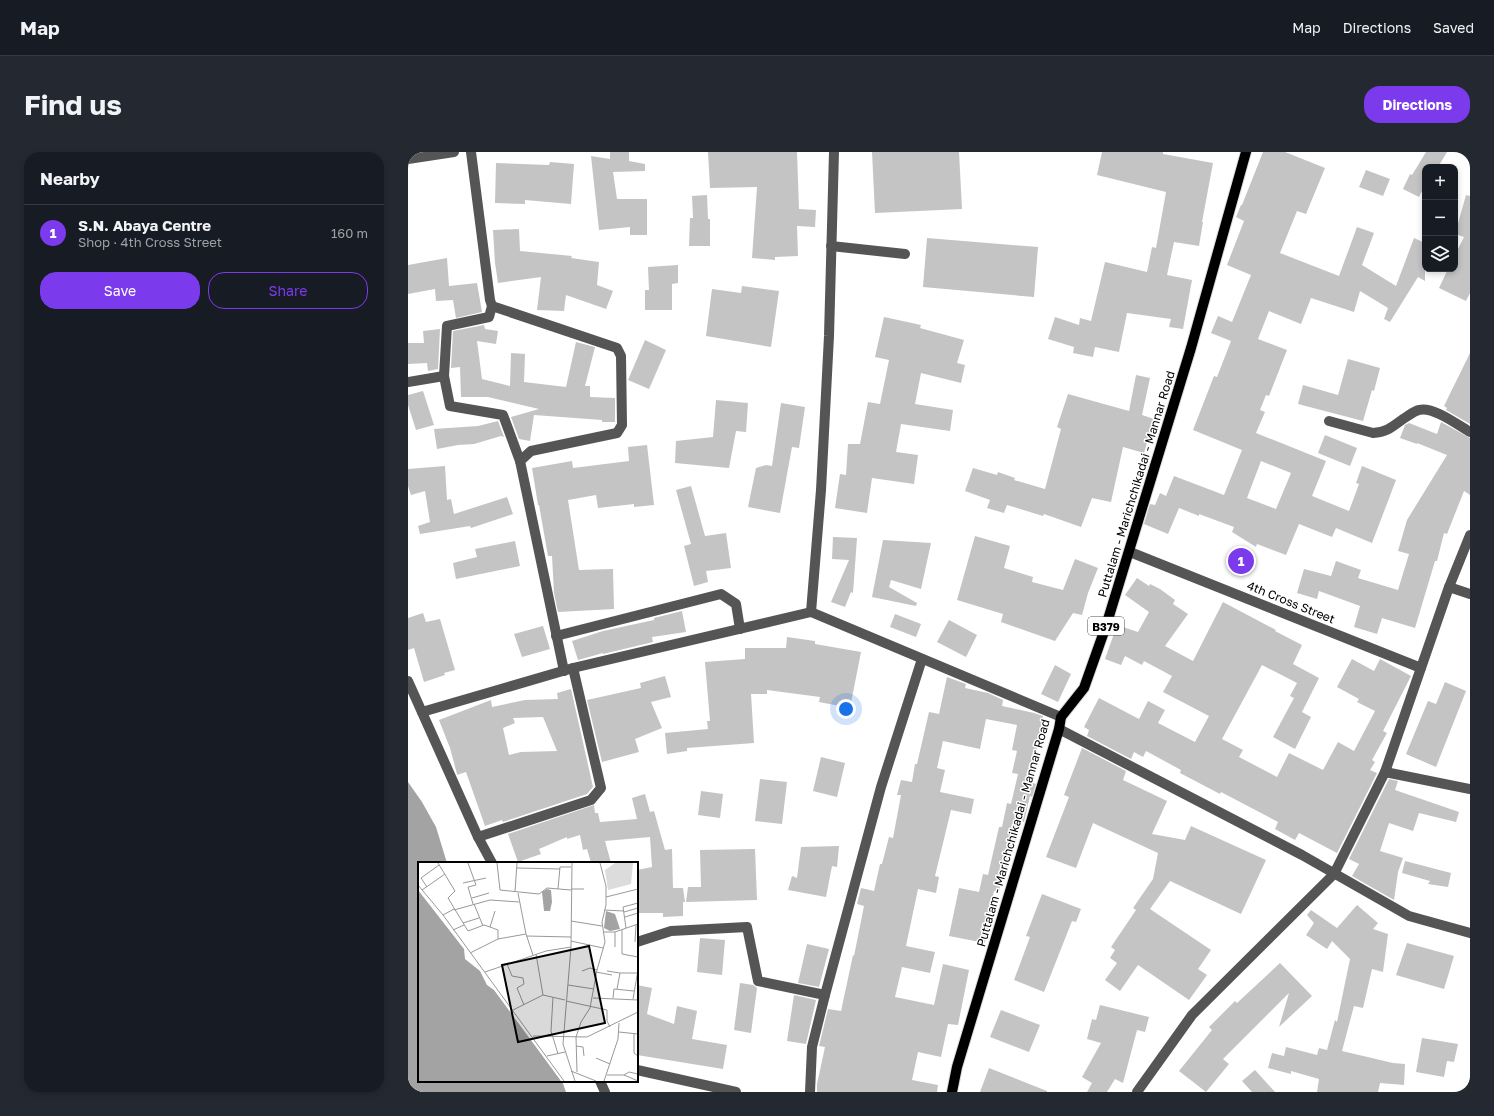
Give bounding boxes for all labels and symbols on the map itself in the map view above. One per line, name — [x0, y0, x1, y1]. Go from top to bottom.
street label: Puttalam - Marichchikadai - Mannar Road — [1094, 369, 1178, 599]
pin: 1 — [1228, 546, 1254, 576]
street label: 4th Cross Street — [1245, 578, 1337, 627]
road number: B379 — [1088, 617, 1124, 635]
your location — [836, 699, 856, 719]
street label: Puttalam - Marichchikadai - Mannar Road — [973, 717, 1053, 949]
inset map — [418, 862, 638, 1082]

